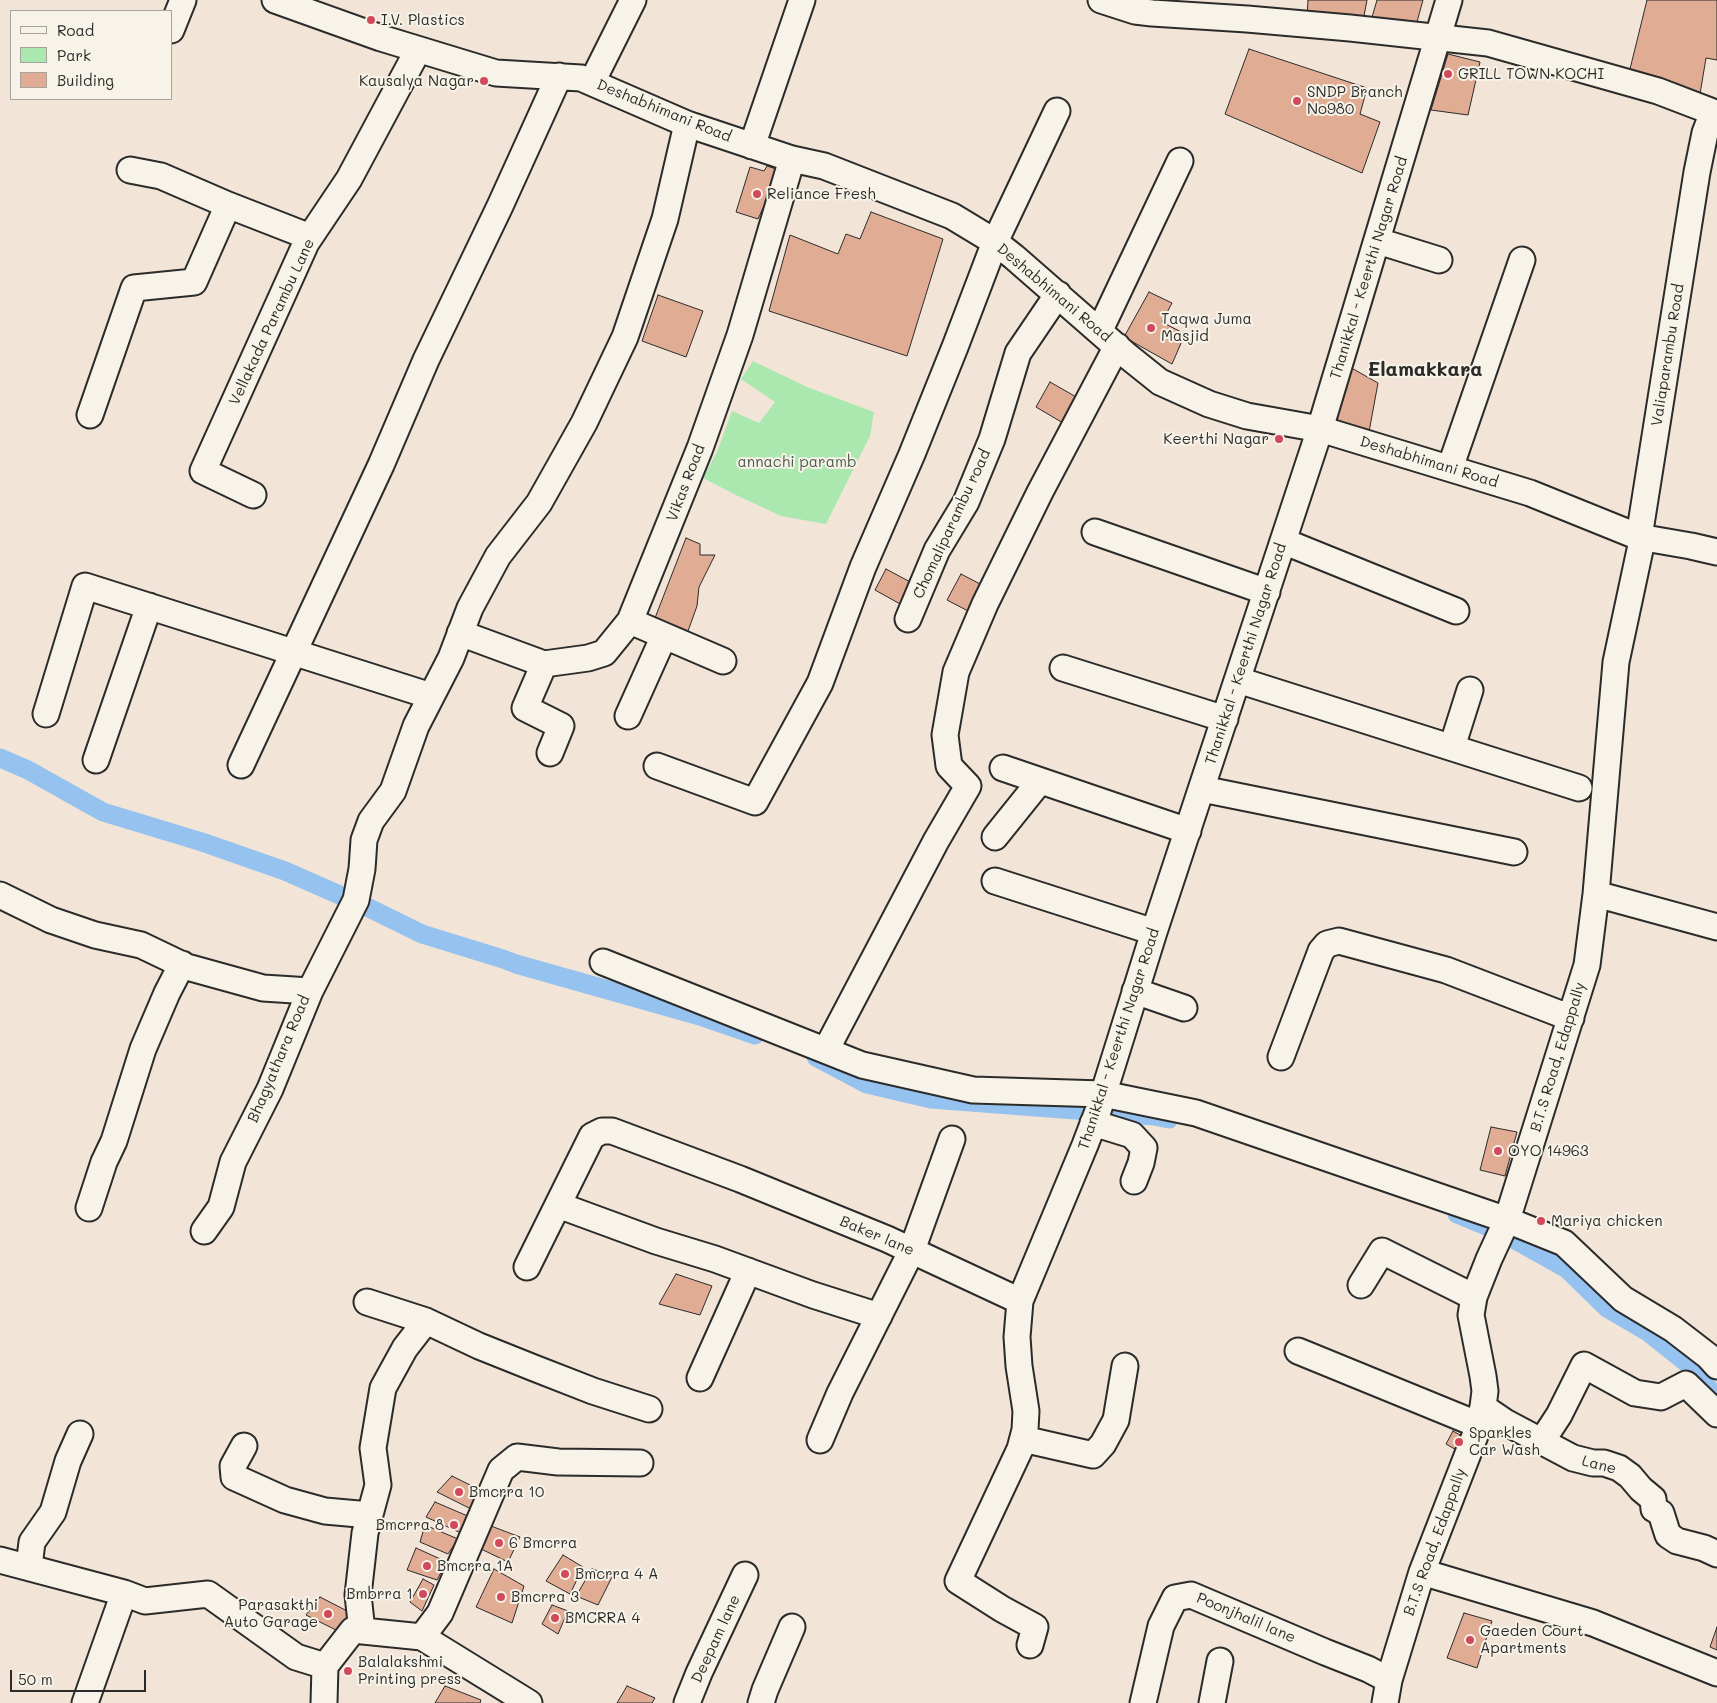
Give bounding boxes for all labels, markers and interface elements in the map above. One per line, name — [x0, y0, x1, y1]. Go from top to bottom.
legend — [10, 10, 172, 100]
place label: I.V. Plastics — [381, 11, 465, 29]
marker: I.V. Plastics — [365, 14, 377, 26]
text: Road — [57, 20, 94, 40]
text: Park — [57, 45, 91, 65]
place label: GRILL TOWN KOCHI — [1458, 65, 1604, 83]
marker: GRILL TOWN KOCHI — [1442, 68, 1454, 80]
text: Building — [57, 70, 114, 90]
place label: Kausalya Nagar — [359, 72, 474, 90]
marker: Kausalya Nagar — [478, 75, 490, 87]
street label: Deshabhimani Road — [594, 76, 734, 146]
place label: SNDP Branch No980 — [1307, 83, 1403, 118]
marker: SNDP Branch No980 — [1291, 95, 1303, 107]
street label: Thanikkal - Keerthi Nagar Road — [1327, 155, 1411, 381]
place label: Reliance Fresh — [767, 185, 876, 203]
marker: Reliance Fresh — [751, 188, 763, 200]
street label: Vellakada Parambu Lane — [225, 236, 319, 408]
street label: Deshabhimani Road — [993, 240, 1115, 346]
street label: Valiaparambu Road — [1648, 282, 1688, 428]
place label: Taqwa Juma Masjid — [1161, 310, 1252, 345]
marker: Taqwa Juma Masjid — [1145, 322, 1157, 334]
district label: Elamakkara — [1367, 358, 1483, 382]
place label: Keerthi Nagar — [1163, 430, 1269, 448]
street label: Deshabhimani Road — [1358, 432, 1500, 492]
marker: Keerthi Nagar — [1273, 433, 1285, 445]
street label: Vikas Road — [663, 442, 709, 524]
street label: Chomaliparambu road — [909, 446, 995, 602]
park label: annachi paramb — [738, 453, 856, 471]
street label: Thanikkal - Keerthi Nagar Road — [1202, 541, 1290, 767]
street label: Thanikkal - Keerthi Nagar Road — [1075, 926, 1163, 1152]
street label: B.T.S Road, Edappally — [1527, 980, 1589, 1134]
street label: Bhagyathara Road — [244, 993, 314, 1125]
place label: OYO 14963 — [1508, 1142, 1589, 1160]
marker: OYO 14963 — [1492, 1145, 1504, 1157]
street label: Baker lane — [837, 1212, 917, 1260]
place label: Mariya chicken — [1551, 1212, 1663, 1230]
marker: Mariya chicken — [1535, 1215, 1547, 1227]
place label: Sparkles Car Wash — [1469, 1424, 1540, 1459]
marker: Sparkles Car Wash — [1453, 1436, 1465, 1448]
street label: Lane — [1580, 1452, 1618, 1478]
street label: B.T.S Road, Edappally — [1400, 1466, 1470, 1618]
place label: Bmcrra 10 — [469, 1483, 544, 1501]
marker: Bmcrra 10 — [453, 1486, 465, 1498]
place label: Bmcrra 8 — [376, 1516, 444, 1534]
marker: Bmcrra 8 — [448, 1519, 460, 1531]
place label: 6 Bmcrra — [509, 1534, 577, 1552]
marker: 6 Bmcrra — [493, 1537, 505, 1549]
place label: Bmcrra 1A — [437, 1557, 513, 1575]
marker: Bmcrra 1A — [421, 1560, 433, 1572]
place label: Bmcrra 4 A — [575, 1565, 658, 1583]
marker: Bmcrra 4 A — [559, 1568, 571, 1580]
place label: Bmbrra 1 — [346, 1585, 413, 1603]
marker: Bmbrra 1 — [417, 1588, 429, 1600]
place label: Bmcrra 3 — [511, 1588, 579, 1606]
street label: Poonjhalil lane — [1194, 1589, 1298, 1647]
marker: Bmcrra 3 — [495, 1591, 507, 1603]
street label: Deepam lane — [688, 1592, 744, 1686]
place label: Parasakthi Auto Garage — [224, 1596, 318, 1631]
marker: Parasakthi Auto Garage — [322, 1608, 334, 1620]
place label: BMCRRA 4 — [565, 1609, 640, 1627]
marker: BMCRRA 4 — [549, 1612, 561, 1624]
place label: Gaeden Court Apartments — [1480, 1622, 1584, 1657]
marker: Gaeden Court Apartments — [1464, 1634, 1476, 1646]
place label: Balalakshmi Printing press — [358, 1653, 461, 1688]
scale bar — [12, 1660, 149, 1692]
marker: Balalakshmi Printing press — [342, 1665, 354, 1677]
text: 50 m — [18, 1669, 53, 1689]

